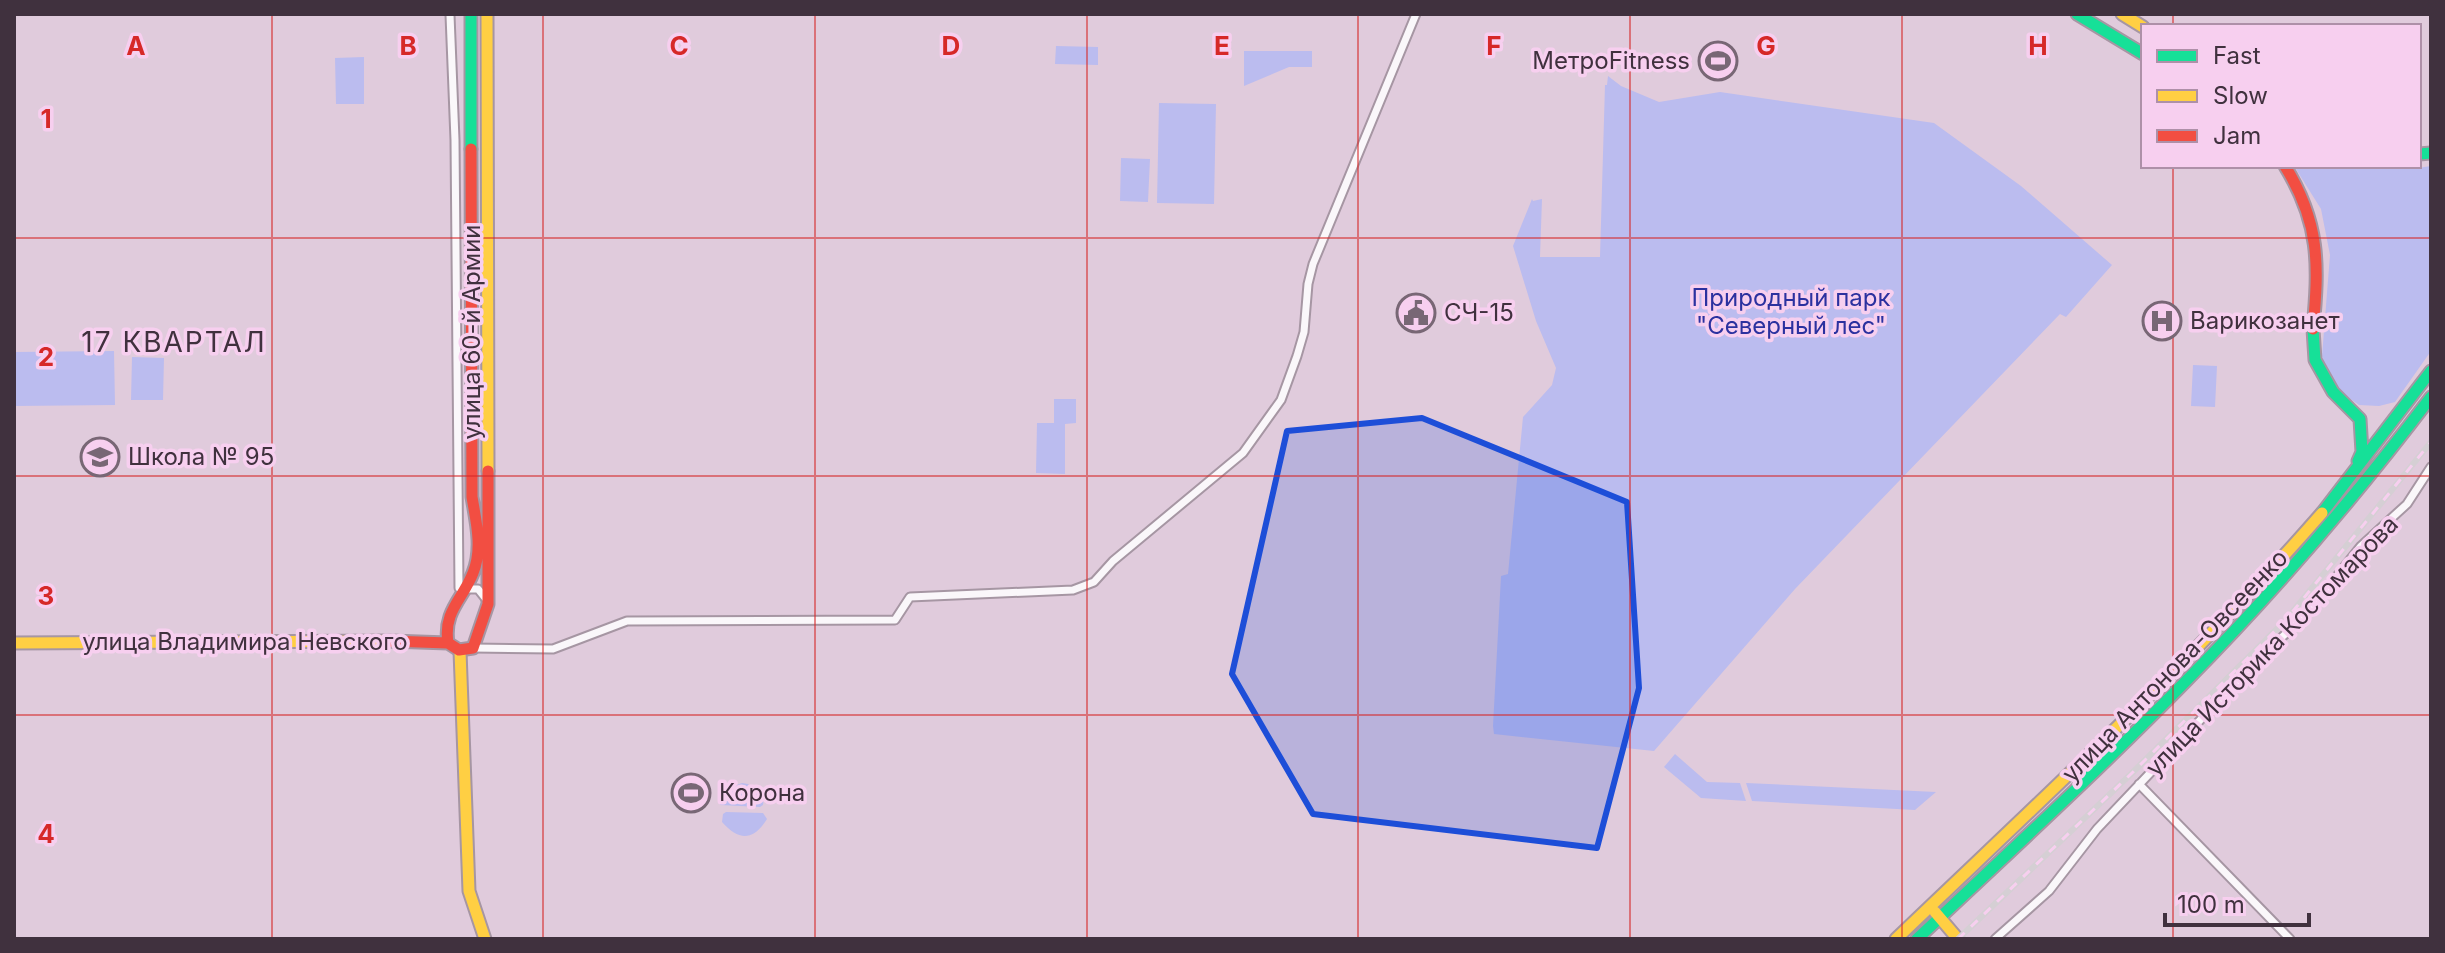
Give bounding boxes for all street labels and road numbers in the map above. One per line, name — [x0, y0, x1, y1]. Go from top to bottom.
street label: улица 60-й Армии — [457, 224, 486, 440]
street label: улица Историка Костомарова — [2139, 509, 2404, 782]
street label: улица Антонова-Овсеенко — [2056, 543, 2294, 788]
street label: улица Владимира Невского — [82, 627, 408, 656]

